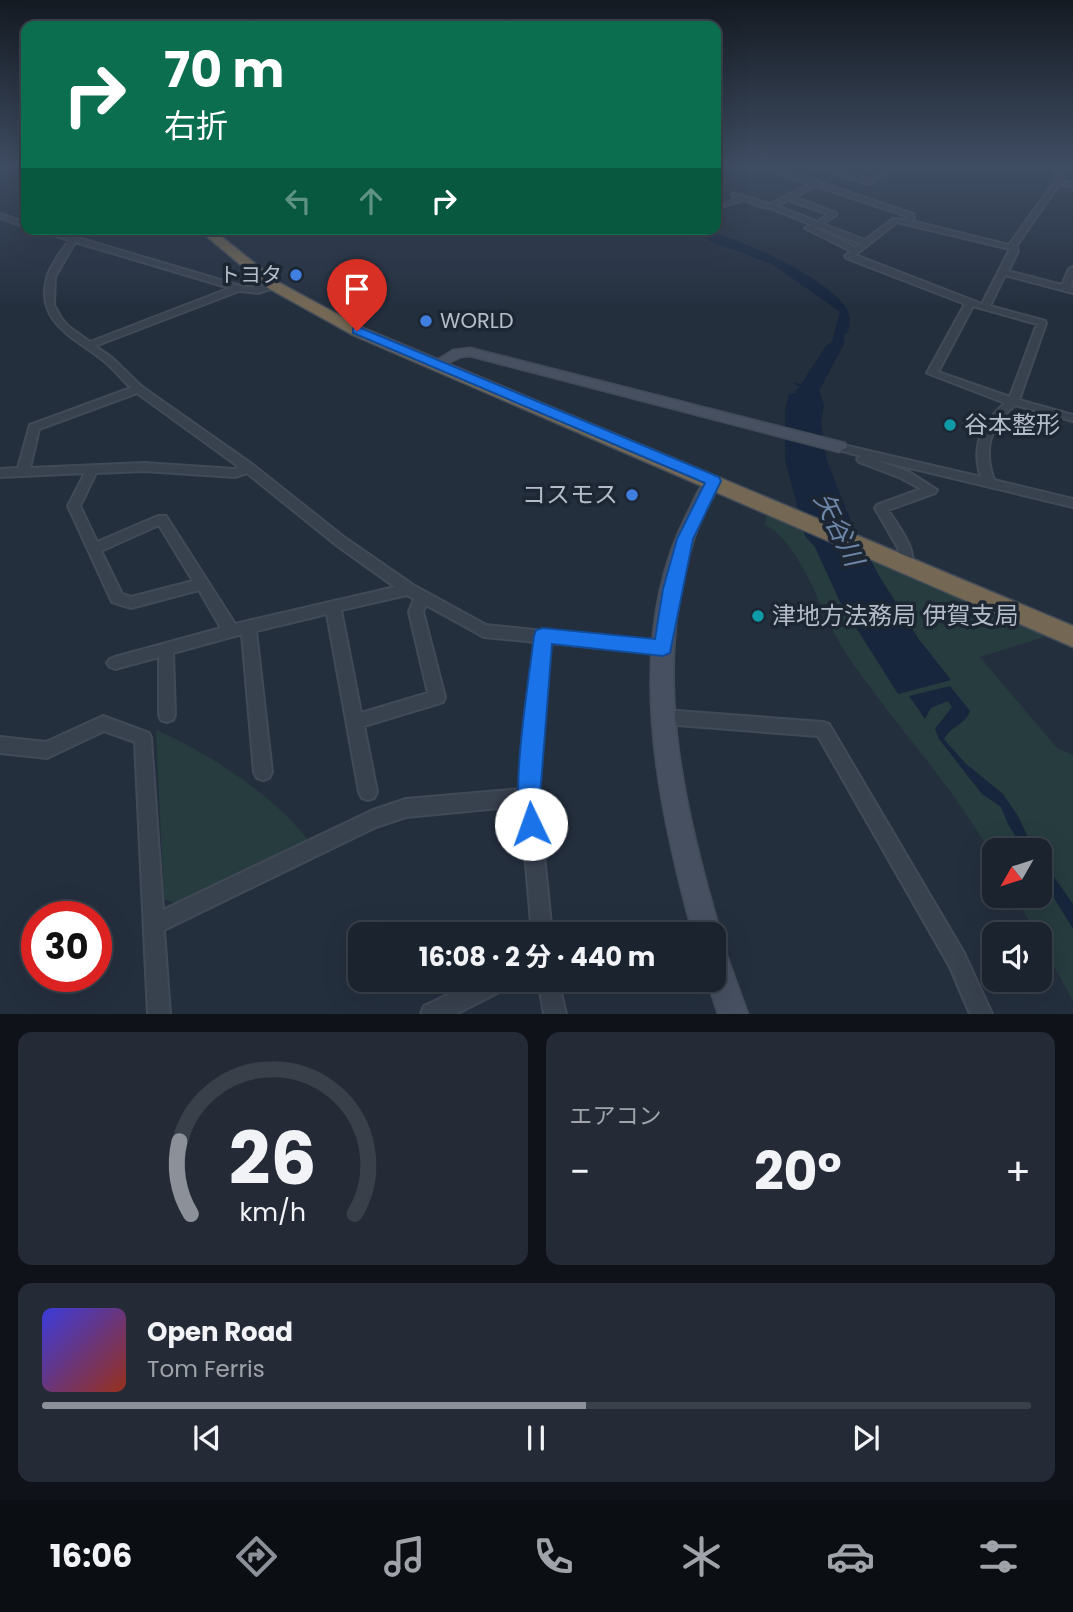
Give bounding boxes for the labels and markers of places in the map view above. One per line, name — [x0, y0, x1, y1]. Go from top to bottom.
pin — [327, 259, 387, 331]
place label: トヨタ — [219, 260, 282, 289]
marker: トヨタ — [288, 267, 304, 283]
place label: WORLD — [440, 306, 514, 335]
marker: WORLD — [418, 313, 434, 329]
place label: 谷本整形 — [964, 408, 1060, 441]
marker: 谷本整形 — [942, 417, 958, 433]
place label: コスモス — [522, 478, 618, 511]
marker: コスモス — [624, 487, 640, 503]
place label: 津地方法務局 伊賀支局 — [772, 599, 1018, 632]
marker: 津地方法務局 伊賀支局 — [750, 608, 766, 624]

